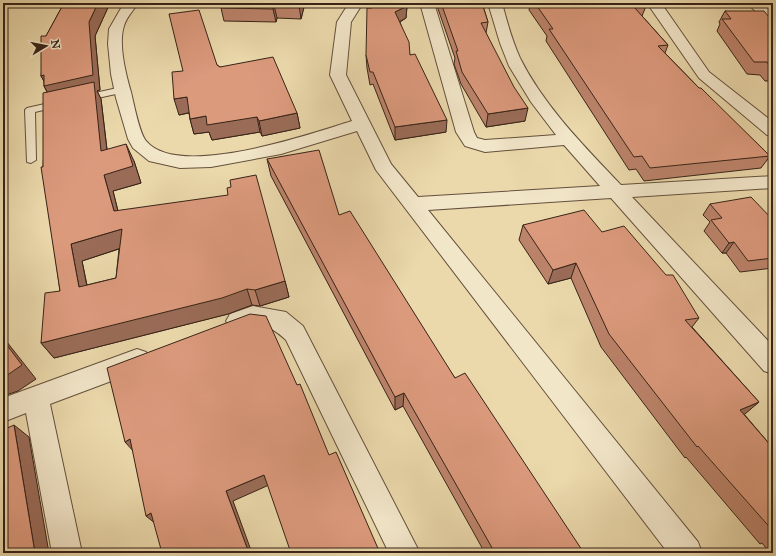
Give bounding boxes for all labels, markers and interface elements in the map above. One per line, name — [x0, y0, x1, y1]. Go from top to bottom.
north arrow — [26, 26, 66, 66]
text: N — [48, 39, 63, 51]

